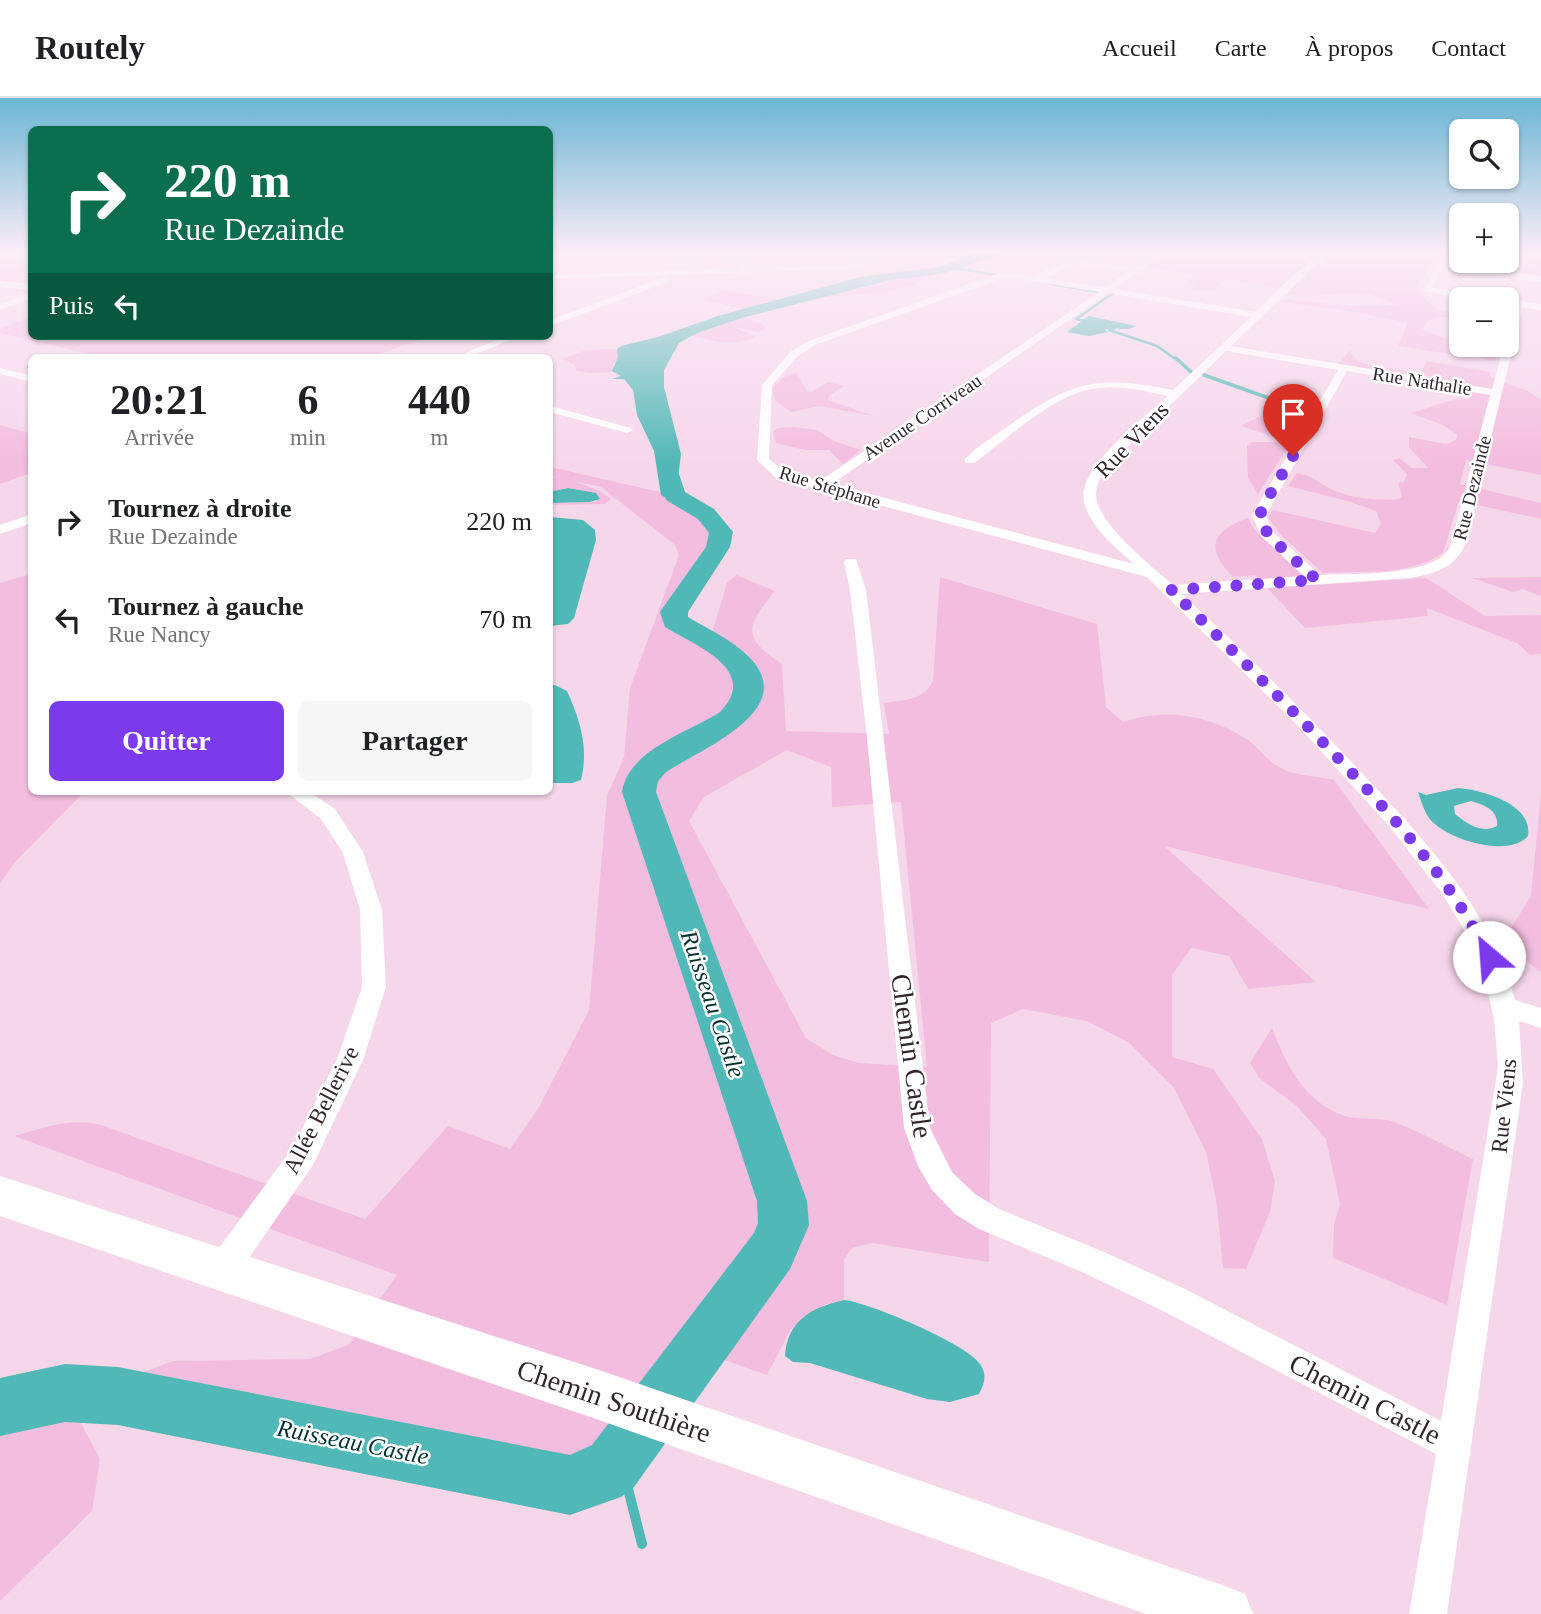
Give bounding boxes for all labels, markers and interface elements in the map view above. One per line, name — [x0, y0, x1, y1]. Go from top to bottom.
text: Routely — [35, 30, 145, 66]
text: Accueil — [1102, 35, 1177, 61]
text: Carte — [1215, 35, 1267, 61]
text: À propos — [1305, 35, 1393, 61]
text: Contact — [1431, 35, 1506, 61]
map controls — [1449, 119, 1519, 357]
button: search — [1449, 119, 1519, 189]
text: 220 m — [164, 153, 291, 208]
icon: right — [49, 154, 140, 245]
button: + — [1449, 203, 1519, 273]
text: Rue Dezainde — [164, 211, 344, 247]
icon: left — [108, 287, 146, 325]
button: − — [1449, 287, 1519, 357]
text: Puis — [49, 291, 94, 320]
street label: Rue Nathalie — [1371, 363, 1473, 399]
street label: Avenue Corriveau — [859, 369, 986, 464]
text: 20:21 — [110, 377, 208, 423]
text: 6 — [297, 377, 318, 423]
text: 440 — [408, 377, 471, 423]
pin — [1263, 384, 1323, 456]
icon: arrive — [1274, 395, 1312, 433]
street label: Rue Viens — [1090, 397, 1174, 483]
text: Arrivée — [124, 425, 194, 450]
text: min — [290, 425, 326, 450]
text: m — [430, 425, 448, 450]
street label: Rue Dezainde — [1449, 434, 1495, 542]
street label: Rue Stéphane — [777, 462, 883, 512]
text: Tournez à droite — [108, 494, 291, 523]
icon: right — [49, 503, 87, 541]
text: 220 m — [466, 507, 532, 536]
text: Rue Dezainde — [108, 524, 238, 549]
text: Tournez à gauche — [108, 592, 304, 621]
icon: left — [49, 601, 87, 639]
text: 70 m — [479, 605, 532, 634]
text: Rue Nancy — [108, 622, 211, 647]
button: Quitter — [49, 701, 284, 781]
button: Partager — [298, 701, 532, 781]
position arrow — [1452, 920, 1526, 994]
water label: Ruisseau Castle — [675, 926, 750, 1081]
street label: Chemin Castle — [885, 972, 939, 1140]
street label: Allée Bellerive — [278, 1042, 364, 1178]
street label: Rue Viens — [1487, 1058, 1521, 1154]
street label: Chemin Castle — [1284, 1348, 1446, 1450]
street label: Chemin Southière — [513, 1353, 715, 1449]
water label: Ruisseau Castle — [274, 1414, 431, 1470]

